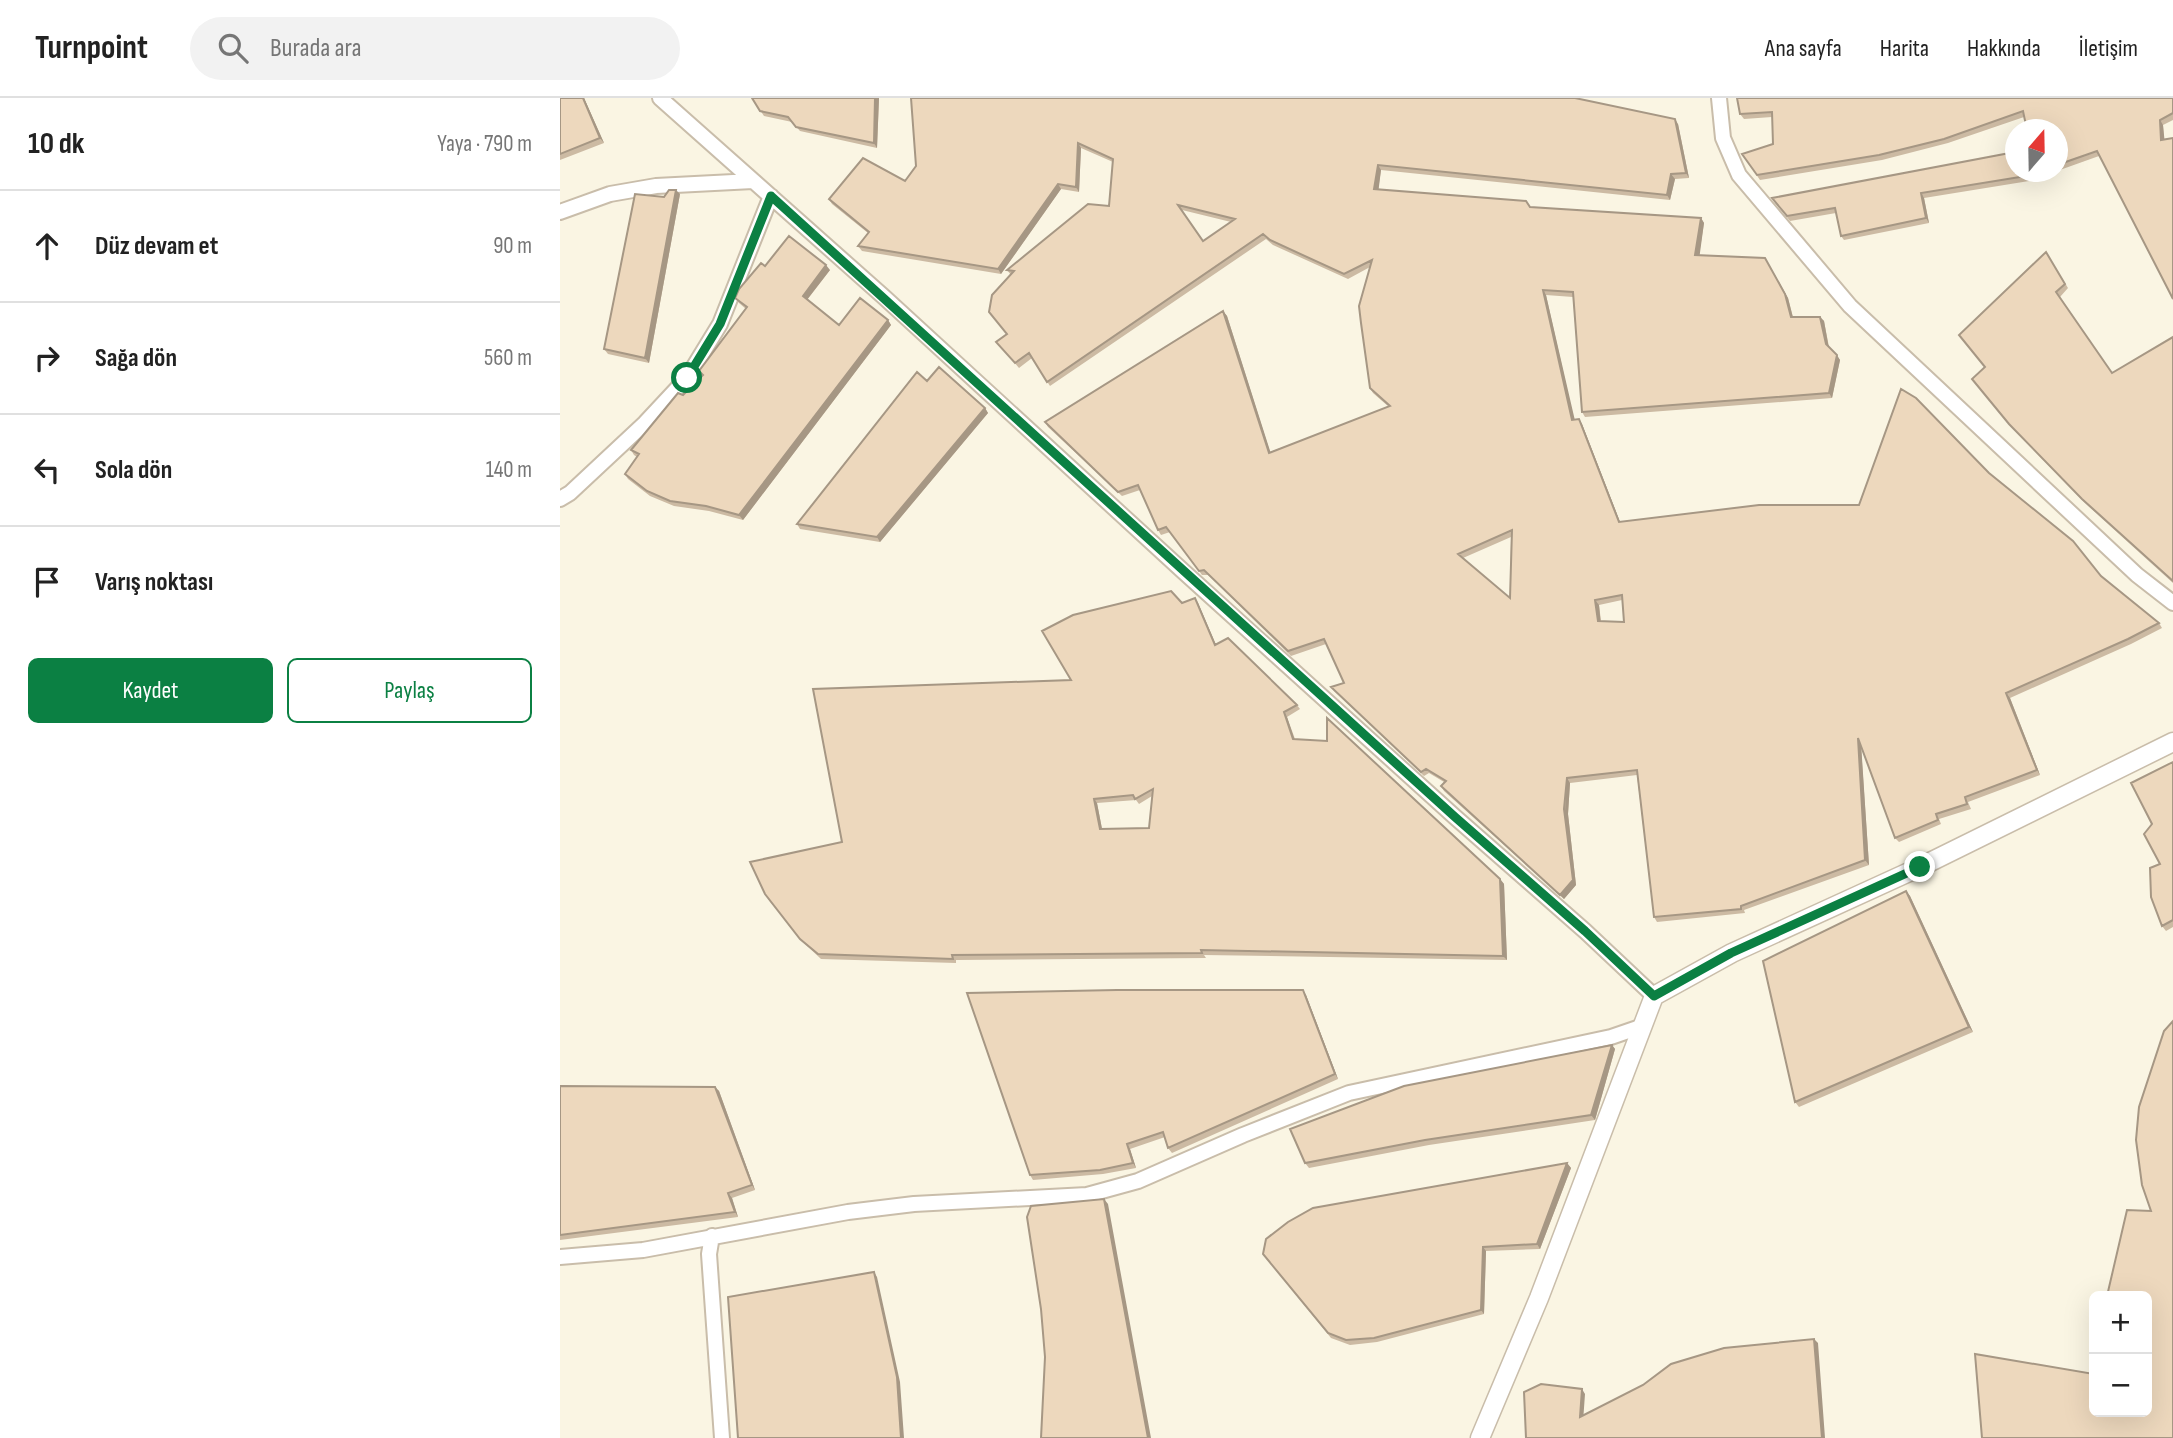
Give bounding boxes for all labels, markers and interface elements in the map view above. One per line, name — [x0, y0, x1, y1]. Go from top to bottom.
search box — [190, 17, 680, 80]
text: Turnpoint — [35, 28, 148, 68]
icon: search — [214, 29, 252, 67]
text: Burada ara — [270, 33, 362, 64]
text: Ana sayfa — [1765, 34, 1842, 63]
text: Harita — [1880, 34, 1929, 63]
text: Hakkında — [1967, 34, 2041, 63]
text: İletişim — [2079, 34, 2138, 63]
north arrow — [2005, 119, 2068, 182]
text: 10 dk — [28, 126, 84, 162]
text: Yaya · 790 m — [437, 130, 532, 158]
icon: ahead — [28, 227, 66, 265]
text: Düz devam et — [95, 231, 218, 262]
text: 90 m — [493, 232, 532, 260]
icon: right — [28, 339, 66, 377]
text: Sağa dön — [95, 343, 177, 374]
text: 560 m — [484, 344, 532, 372]
route start — [671, 362, 702, 393]
icon: left — [28, 451, 66, 489]
text: Sola dön — [95, 455, 172, 486]
text: 140 m — [486, 456, 532, 484]
icon: arrive — [28, 563, 66, 601]
text: Varış noktası — [95, 567, 213, 598]
button: Kaydet — [28, 658, 273, 723]
button: Paylaş — [287, 658, 532, 723]
route end — [1904, 851, 1935, 882]
map controls — [2089, 1291, 2152, 1417]
button: + — [2089, 1291, 2152, 1354]
button: − — [2089, 1354, 2152, 1417]

